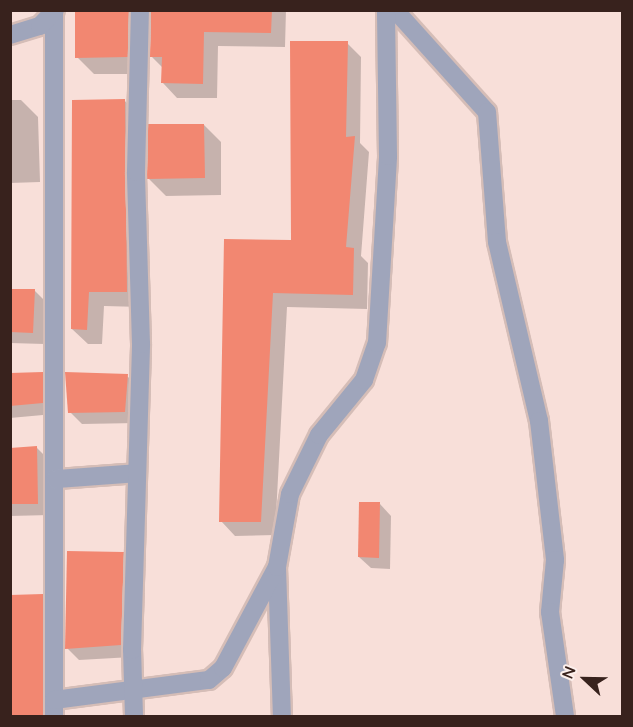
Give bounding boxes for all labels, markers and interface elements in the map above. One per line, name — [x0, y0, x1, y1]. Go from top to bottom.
north arrow — [555, 649, 615, 709]
text: N — [557, 663, 580, 681]

